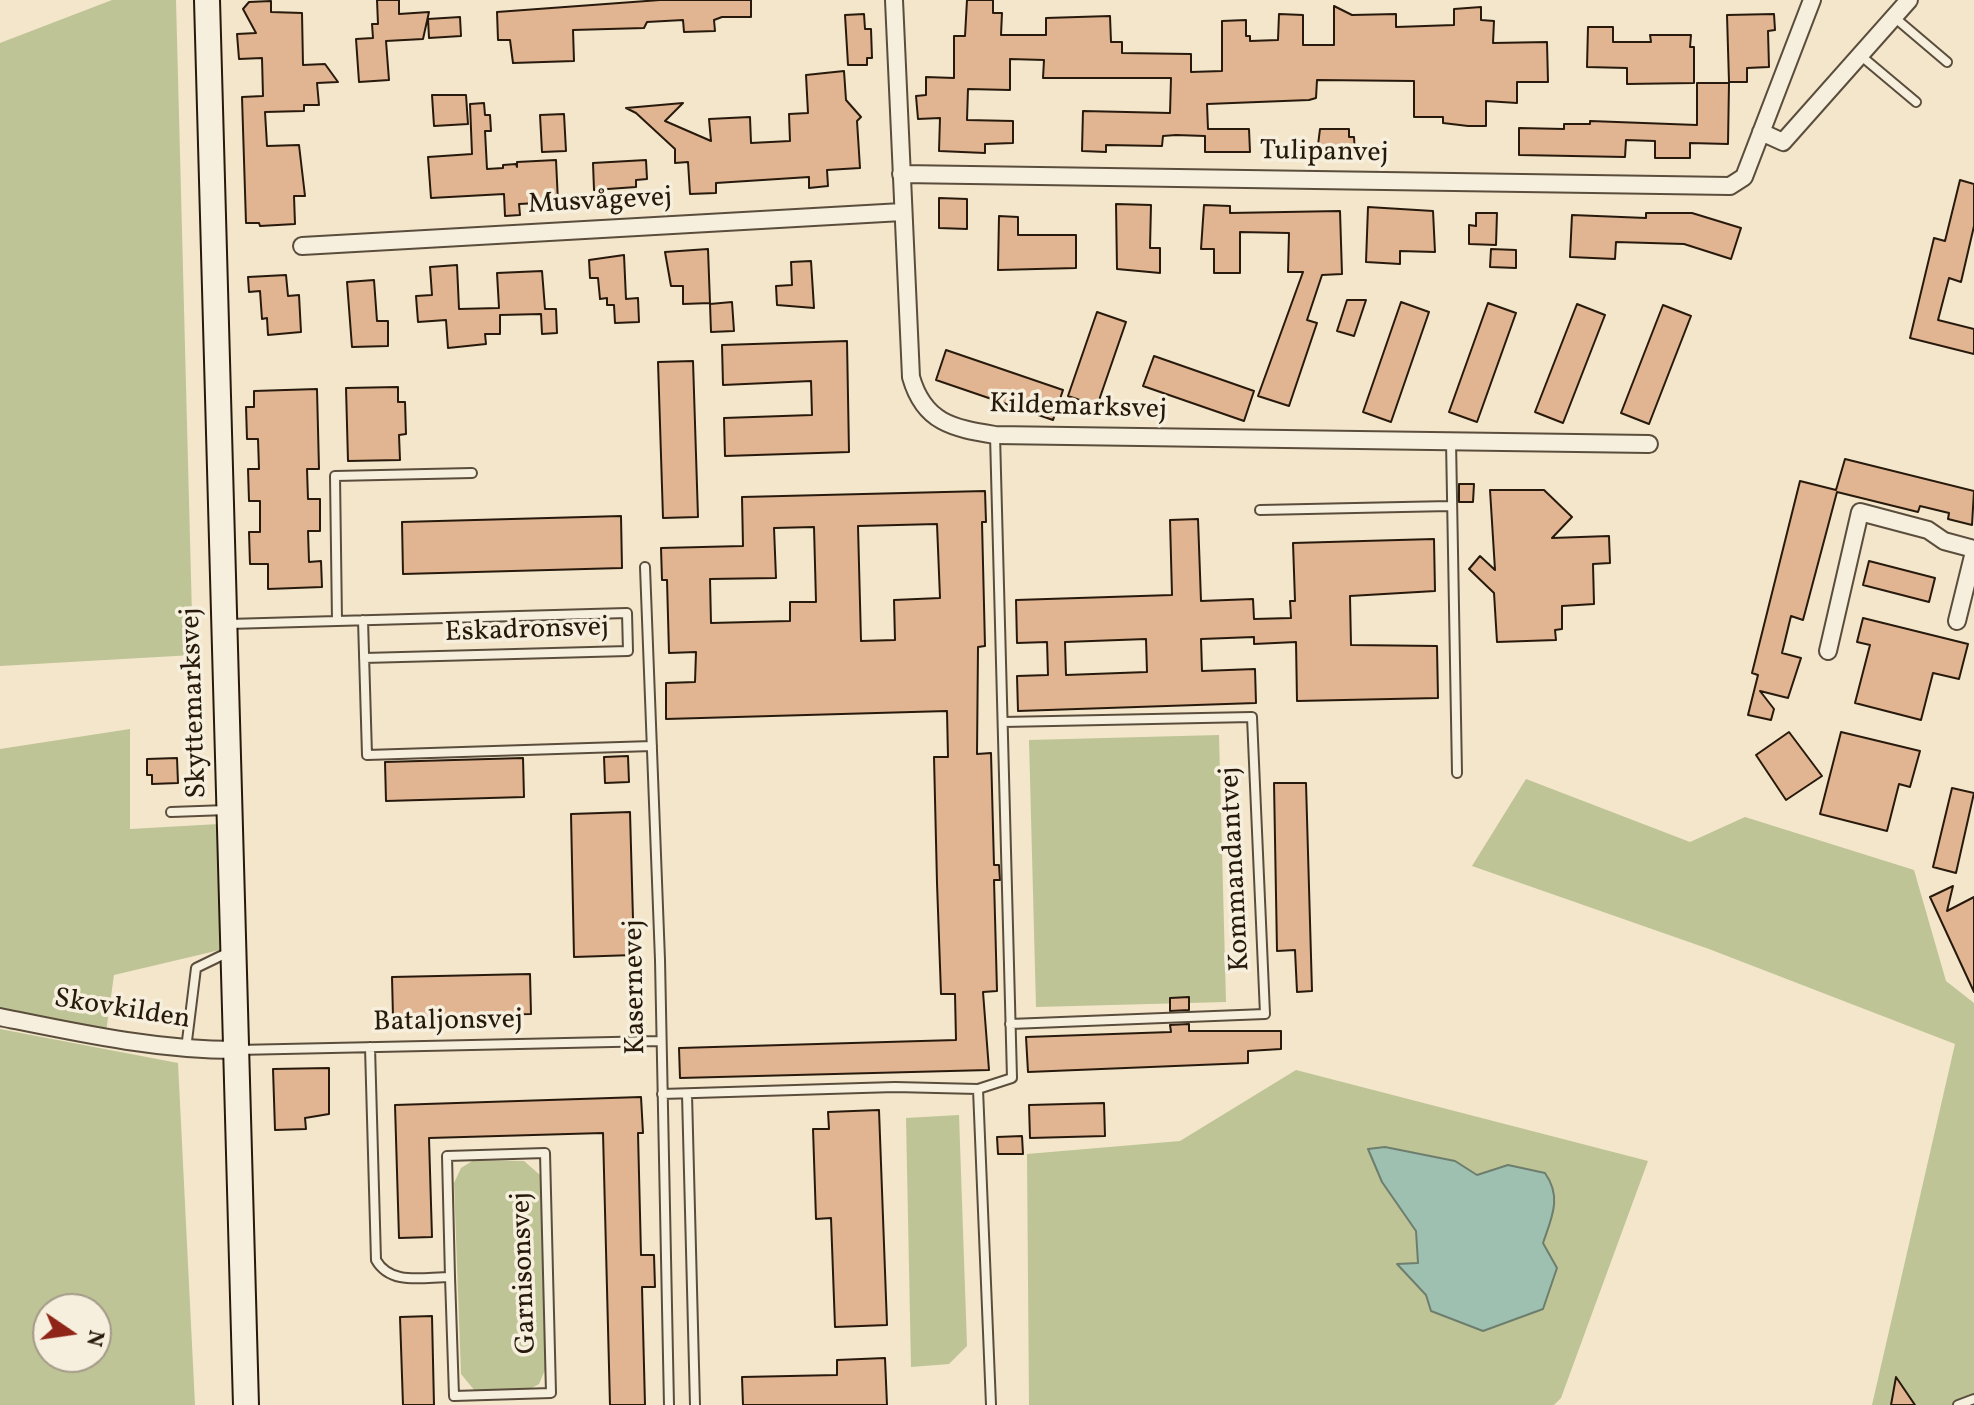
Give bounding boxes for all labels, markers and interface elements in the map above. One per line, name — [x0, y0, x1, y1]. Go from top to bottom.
street label: Tulipanvej — [1259, 136, 1389, 172]
street label: Musvågevej — [527, 182, 673, 224]
street label: Kildemarksvej — [989, 389, 1167, 429]
street label: Skyttemarksvej — [176, 607, 216, 799]
street label: Eskadronsvej — [444, 612, 610, 652]
street label: Kommandantvej — [1215, 766, 1259, 972]
street label: Kasernevej — [619, 919, 655, 1055]
street label: Skovkilden — [51, 984, 193, 1038]
street label: Bataljonsvej — [373, 1005, 523, 1041]
street label: Garnisonsvej — [506, 1191, 546, 1355]
north arrow — [32, 1293, 112, 1373]
text: N — [77, 1327, 111, 1349]

